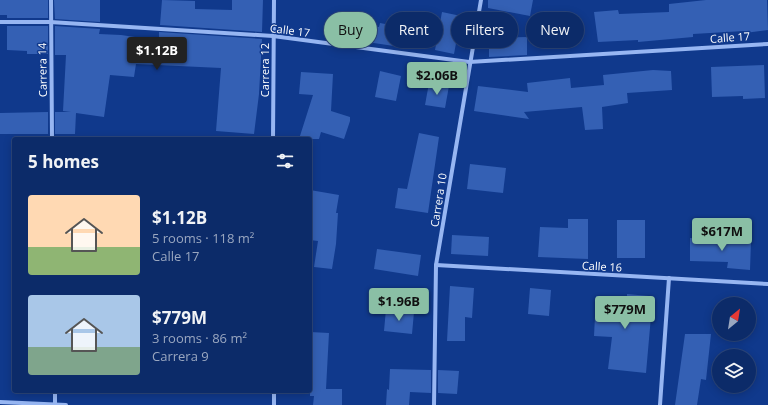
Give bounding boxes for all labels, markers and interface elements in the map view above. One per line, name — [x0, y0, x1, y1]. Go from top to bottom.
chip: Buy — [324, 12, 377, 48]
chip: Rent — [385, 12, 443, 48]
chip: Filters — [451, 12, 518, 48]
chip: New — [526, 12, 584, 48]
street label: Calle 17 — [269, 20, 311, 40]
street label: Calle 17 — [709, 28, 751, 46]
pin: $1.12B — [124, 37, 190, 71]
text: $1.12B — [136, 41, 178, 59]
street label: Carrera 14 — [34, 42, 50, 97]
street label: Carrera 12 — [257, 43, 272, 97]
pin: $2.06B — [404, 62, 470, 96]
text: $2.06B — [416, 66, 458, 84]
text: 5 homes — [28, 150, 99, 173]
icon: filters — [274, 150, 296, 172]
street label: Carrera 10 — [426, 172, 450, 228]
text: $1.12B — [152, 206, 207, 229]
icon: home — [60, 211, 108, 259]
pin: $617M — [694, 218, 750, 252]
text: $617M — [701, 222, 743, 240]
text: 5 rooms · 118 m² — [152, 229, 254, 247]
text: Calle 17 — [152, 247, 200, 265]
street label: Calle 16 — [582, 257, 622, 275]
pin: $1.96B — [366, 288, 432, 322]
text: $1.96B — [378, 292, 420, 310]
pin: $779M — [597, 296, 653, 330]
north arrow — [712, 297, 756, 341]
map controls — [712, 297, 756, 393]
text: $779M — [604, 300, 646, 318]
text: $779M — [152, 306, 207, 329]
icon: home — [60, 311, 108, 359]
text: 3 rooms · 86 m² — [152, 329, 247, 347]
text: Carrera 9 — [152, 347, 209, 365]
button: layers — [712, 349, 756, 393]

